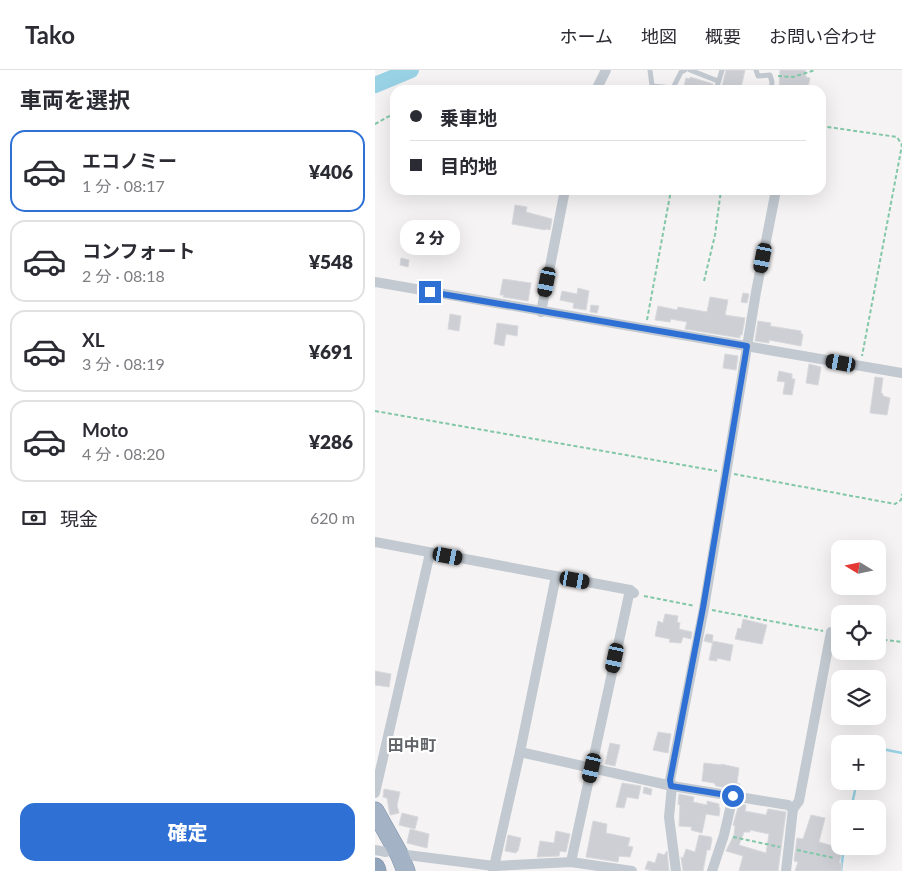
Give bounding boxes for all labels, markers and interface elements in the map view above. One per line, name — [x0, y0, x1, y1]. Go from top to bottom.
text: Tako — [25, 20, 75, 49]
text: ホーム — [560, 25, 613, 47]
text: 地図 — [641, 25, 677, 47]
text: 概要 — [705, 25, 741, 47]
text: お問い合わせ — [769, 25, 877, 47]
text: 車両を選択 — [20, 86, 130, 113]
text: 乗車地 — [440, 106, 497, 129]
icon: car — [22, 149, 67, 194]
text: エコノミー — [82, 149, 177, 172]
text: 目的地 — [440, 154, 497, 177]
text: ¥406 — [309, 160, 353, 183]
text: 1 分 · 08:17 — [82, 176, 165, 195]
callout: 2 分 — [400, 220, 460, 254]
text: 2 分 — [416, 228, 444, 247]
icon: car — [22, 239, 67, 284]
text: コンフォート — [82, 239, 195, 262]
car — [752, 242, 773, 274]
text: ¥548 — [309, 250, 353, 273]
text: 2 分 · 08:18 — [82, 266, 165, 285]
car — [536, 266, 557, 298]
route end — [419, 281, 441, 303]
text: XL — [82, 328, 105, 351]
icon: car — [22, 329, 67, 374]
text: ¥691 — [309, 340, 353, 363]
car — [824, 353, 857, 373]
text: 3 分 · 08:19 — [82, 354, 165, 373]
text: Moto — [82, 418, 128, 441]
icon: car — [22, 419, 67, 464]
text: ¥286 — [309, 430, 353, 453]
text: 4 分 · 08:20 — [82, 444, 165, 463]
icon: cash — [20, 504, 48, 532]
text: 現金 — [60, 507, 98, 530]
text: 620 m — [310, 508, 355, 527]
north arrow — [831, 540, 886, 595]
map controls — [831, 540, 886, 855]
car — [431, 546, 464, 566]
car — [558, 570, 591, 590]
button: locate — [831, 605, 886, 660]
car — [604, 642, 625, 674]
button: layers — [831, 670, 886, 725]
district label: 田中町 — [388, 735, 436, 754]
button: + — [831, 735, 886, 790]
car — [581, 752, 602, 784]
route start — [722, 785, 744, 807]
button: − — [831, 800, 886, 855]
button: 確定 — [20, 803, 355, 861]

